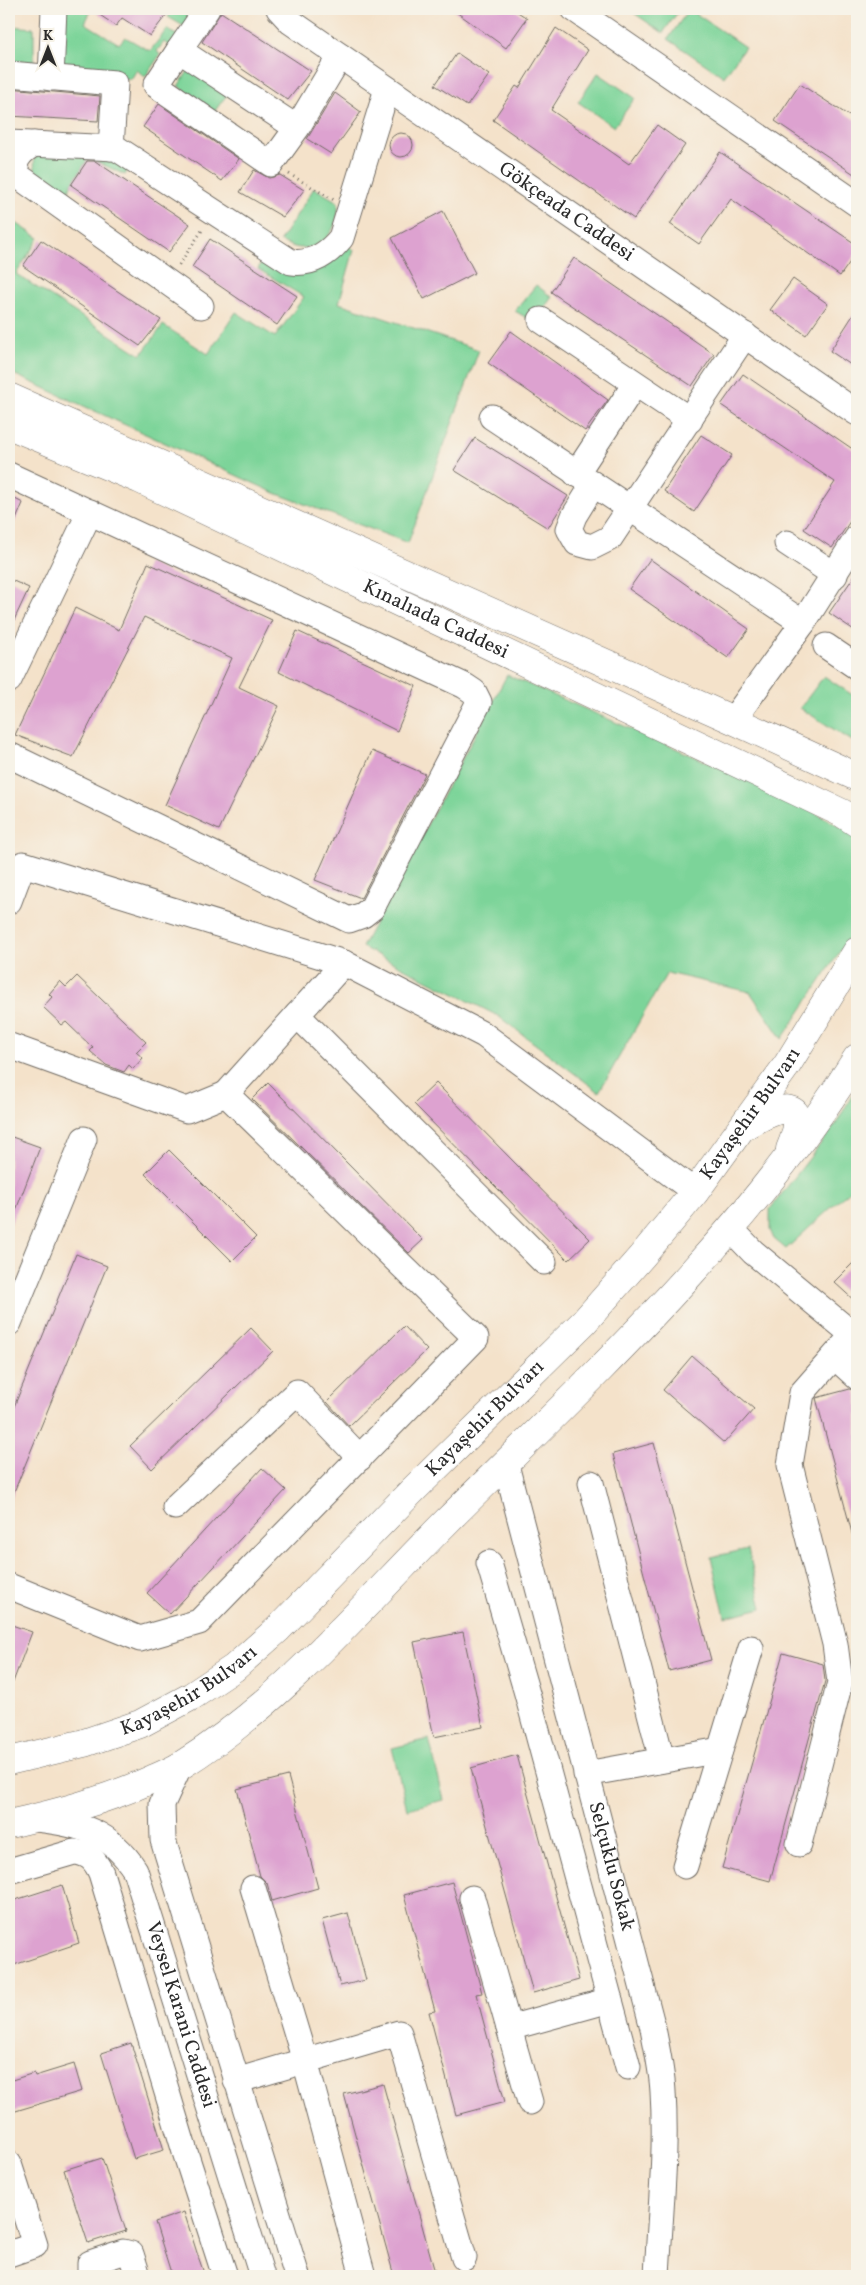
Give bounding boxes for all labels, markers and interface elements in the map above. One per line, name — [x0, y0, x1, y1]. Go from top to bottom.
north arrow — [22, 22, 72, 72]
text: K — [43, 27, 53, 46]
street label: Gökçeada Caddesi — [493, 155, 639, 269]
street label: Kınalıada Caddesi — [358, 573, 513, 666]
street label: Kayaşehir Bulvarı — [694, 1043, 808, 1186]
street label: Kayaşehir Bulvarı — [420, 1354, 551, 1484]
street label: Kayaşehir Bulvarı — [117, 1639, 264, 1744]
street label: Selçuklu Sokak — [581, 1799, 641, 1934]
street label: Veysel Karani Caddesi — [138, 1918, 223, 2111]

